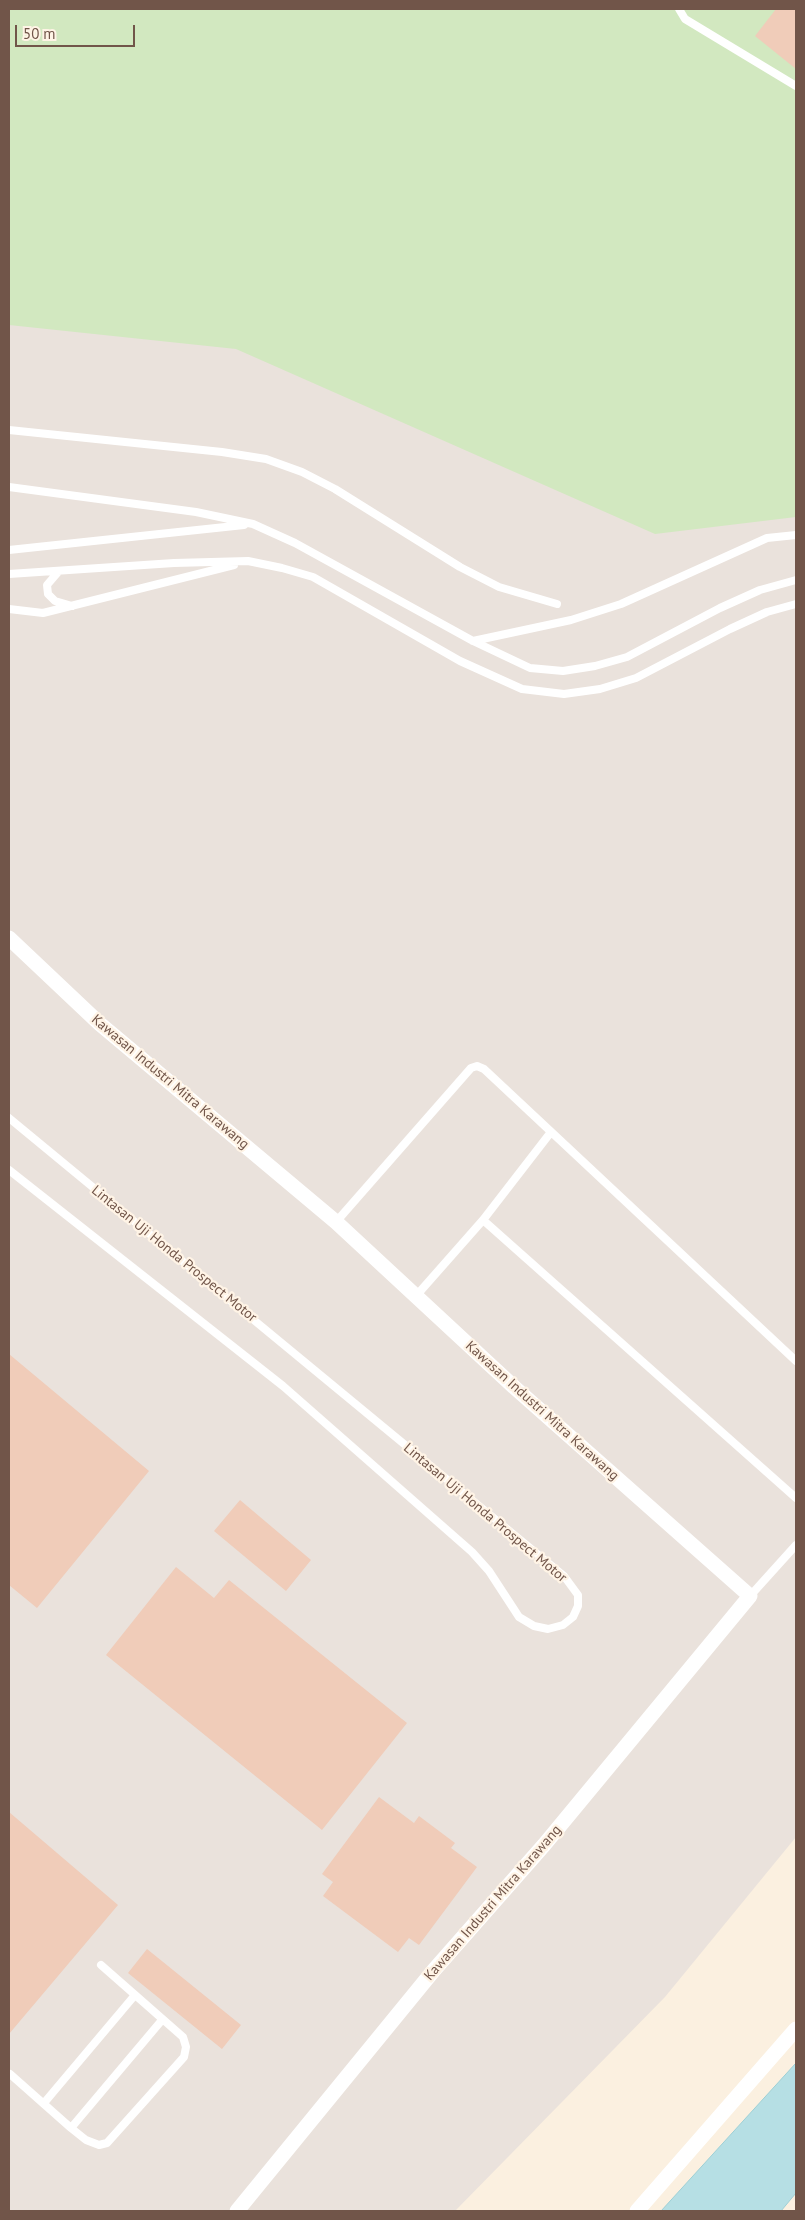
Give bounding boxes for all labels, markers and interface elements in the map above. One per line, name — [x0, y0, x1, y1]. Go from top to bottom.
scale bar — [18, 15, 138, 47]
text: 50 m — [23, 24, 56, 43]
street label: Kawasan Industri Mitra Karawang — [88, 1011, 252, 1153]
street label: Lintasan Uji Honda Prospect Motor — [88, 1182, 260, 1326]
street label: Kawasan Industri Mitra Karawang — [462, 1338, 622, 1484]
street label: Lintasan Uji Honda Prospect Motor — [400, 1440, 570, 1586]
street label: Kawasan Industri Mitra Karawang — [421, 1822, 565, 1984]

